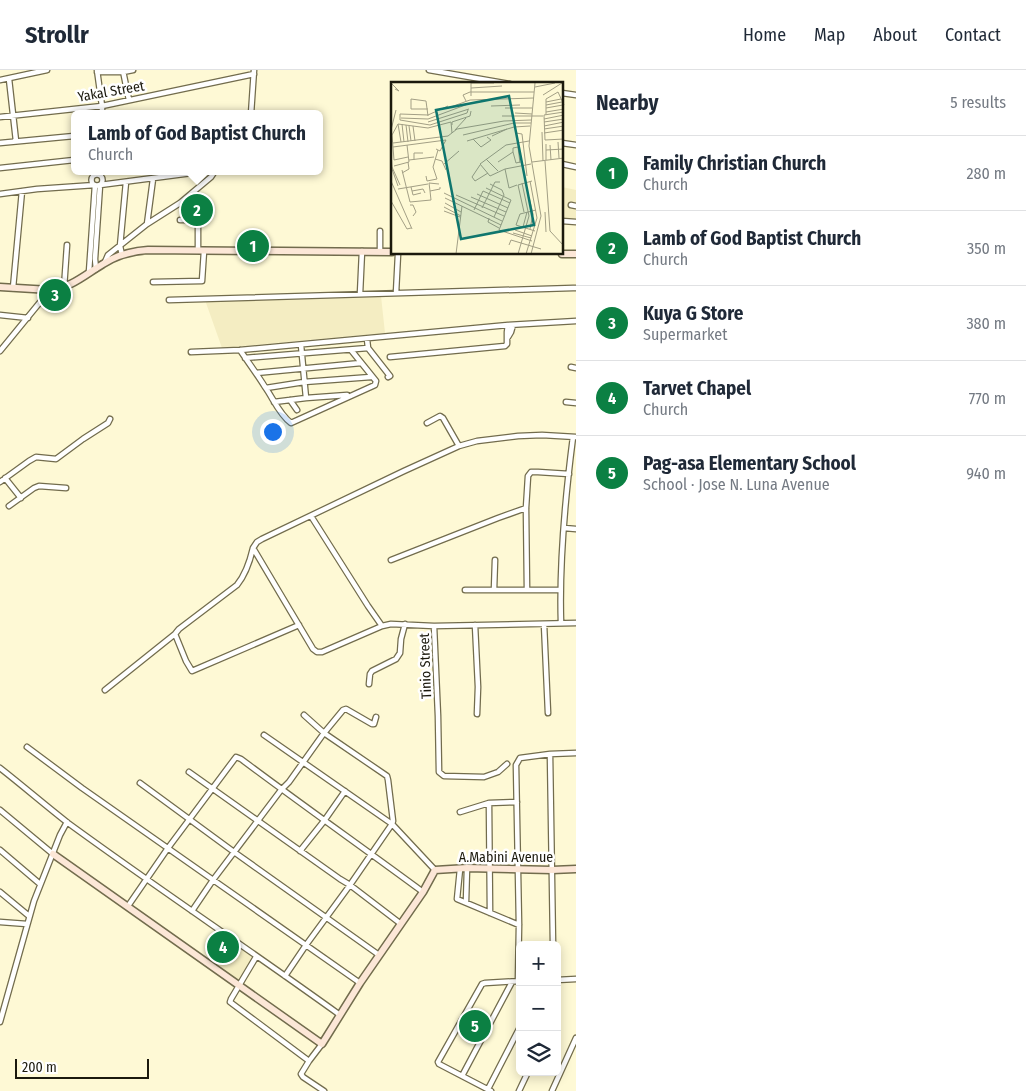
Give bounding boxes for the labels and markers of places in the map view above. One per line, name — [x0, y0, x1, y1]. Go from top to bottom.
pin: 2 — [181, 191, 213, 229]
pin: 1 — [237, 227, 269, 265]
pin: 3 — [39, 276, 71, 314]
pin: 4 — [207, 928, 239, 966]
pin: 5 — [459, 1007, 491, 1045]

